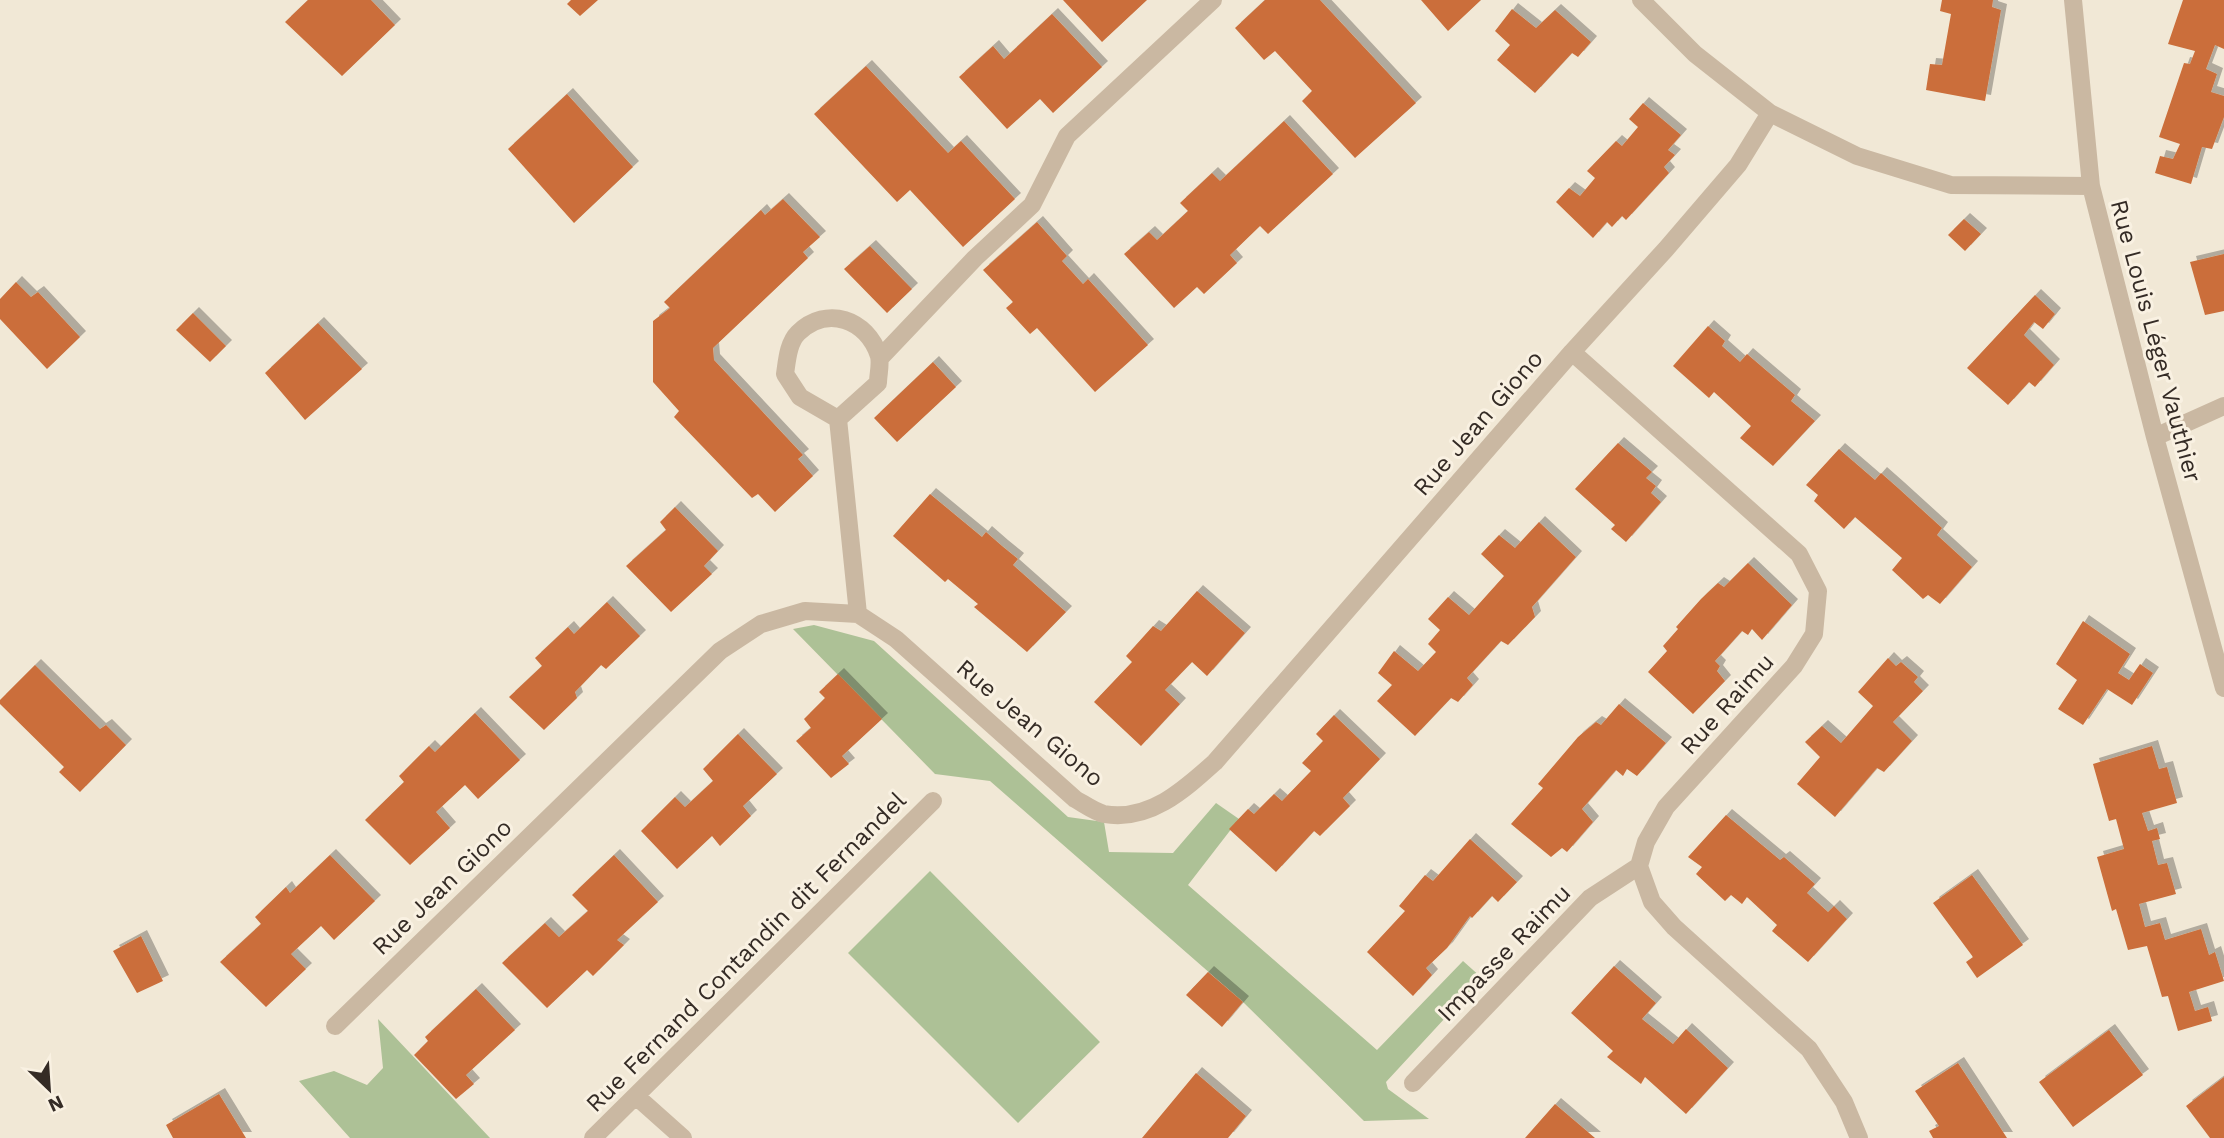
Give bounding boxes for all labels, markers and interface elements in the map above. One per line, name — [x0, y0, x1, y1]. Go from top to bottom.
street label: Rue Louis Léger Vauthier — [2105, 197, 2207, 486]
street label: Rue Jean Giono — [1407, 345, 1549, 501]
street label: Rue Raimu — [1674, 648, 1780, 760]
street label: Rue Jean Giono — [951, 653, 1109, 793]
street label: Rue Fernand Contandin dit Fernandel — [580, 786, 912, 1118]
street label: Rue Jean Giono — [366, 813, 518, 961]
street label: Impasse Raimu — [1432, 879, 1576, 1027]
north arrow — [14, 1054, 84, 1124]
text: N — [45, 1091, 67, 1117]

